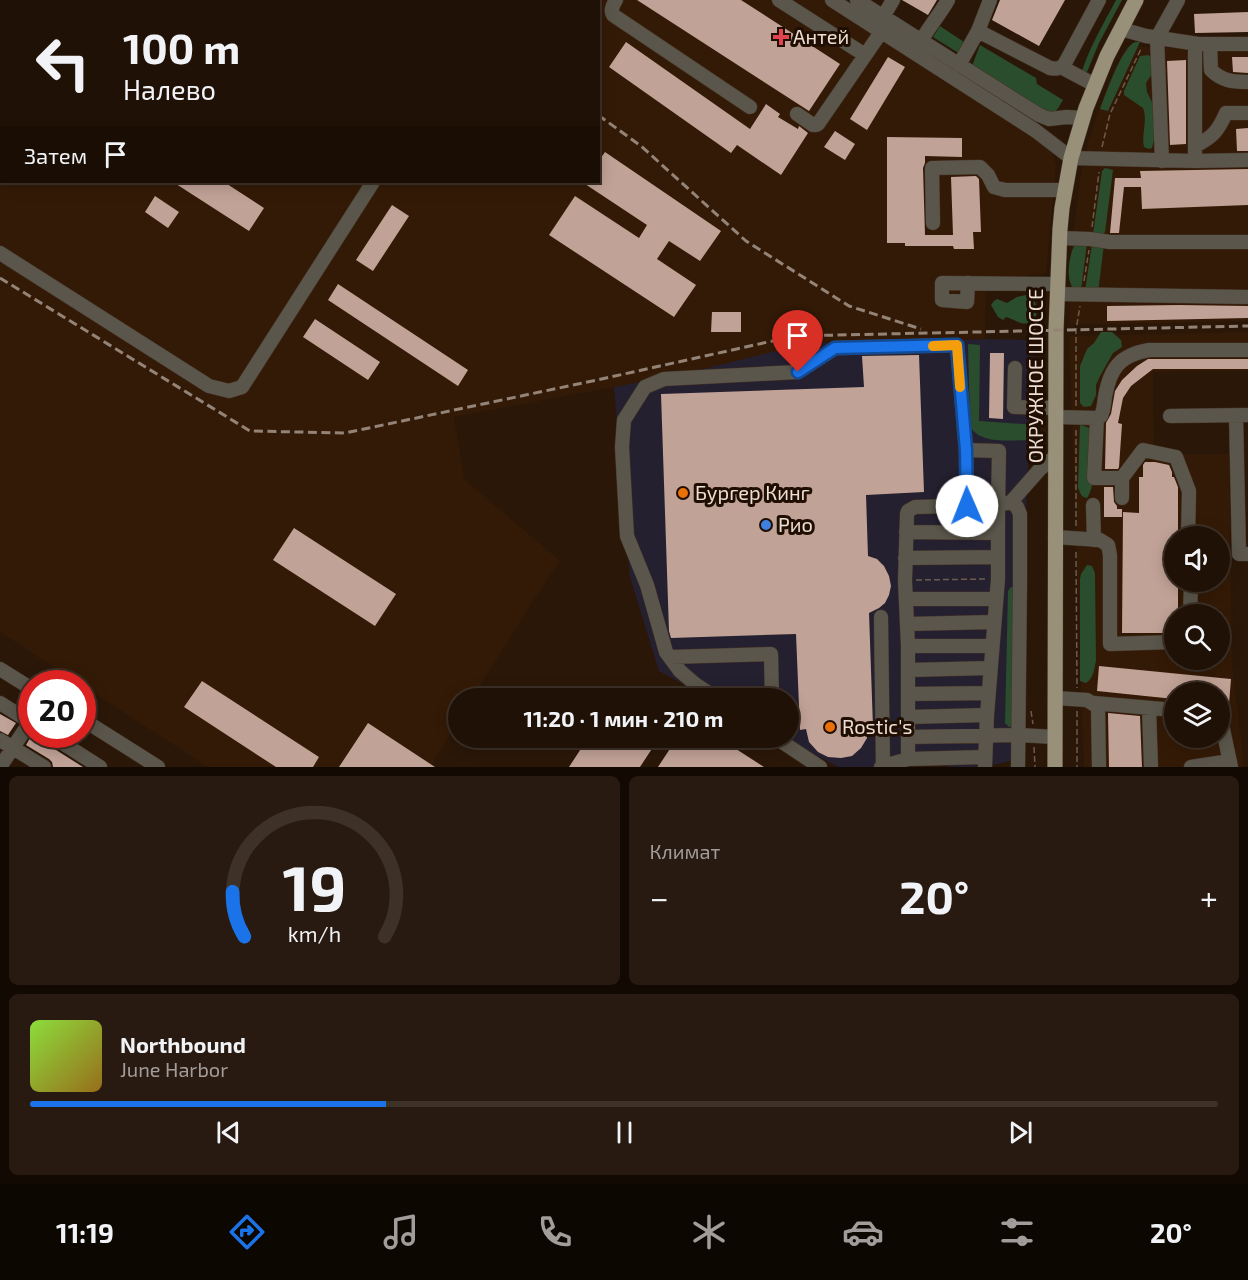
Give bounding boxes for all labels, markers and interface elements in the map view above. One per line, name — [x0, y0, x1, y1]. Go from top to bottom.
text: 100 m — [123, 22, 240, 72]
icon: left — [24, 24, 102, 102]
place label: Антей — [793, 24, 849, 48]
marker: Антей — [774, 30, 788, 44]
text: Налево — [123, 73, 216, 105]
icon: arrive — [99, 138, 132, 171]
text: Затем — [24, 142, 87, 168]
street label: ОКРУЖНОЕ ШОССЕ — [1023, 289, 1047, 463]
pin — [772, 310, 823, 372]
icon: arrive — [781, 319, 814, 352]
position arrow — [935, 474, 999, 538]
place label: Бургер Кинг — [695, 480, 810, 505]
marker: Бургер Кинг — [676, 486, 690, 500]
place label: Рио — [778, 512, 813, 536]
marker: Рио — [759, 518, 773, 532]
map controls — [1164, 526, 1230, 748]
button: sound — [1164, 526, 1230, 592]
button: search — [1164, 604, 1230, 670]
speed limit sign: 20 — [18, 670, 96, 748]
button: layers — [1164, 682, 1230, 748]
text: 11:20 · 1 мин · 210 m — [524, 705, 723, 731]
place label: Rostic's — [842, 714, 912, 738]
marker: Rostic's — [823, 720, 837, 734]
text: Климат — [650, 839, 720, 863]
text: 19 — [282, 849, 346, 924]
text: 20° — [899, 869, 969, 923]
text: − — [650, 877, 669, 917]
text: + — [1200, 877, 1218, 917]
text: km/h — [288, 922, 341, 947]
text: Northbound — [120, 1031, 246, 1057]
text: June Harbor — [120, 1057, 228, 1081]
icon: previous — [212, 1116, 245, 1149]
icon: pause — [608, 1116, 641, 1149]
icon: next — [1004, 1116, 1037, 1149]
icon: directions — [226, 1211, 268, 1253]
icon: music — [380, 1211, 422, 1253]
icon: phone — [534, 1211, 576, 1253]
icon: climate — [688, 1211, 730, 1253]
icon: car — [842, 1211, 884, 1253]
icon: filters — [996, 1211, 1038, 1253]
text: 11:19 — [56, 1216, 114, 1248]
text: 20° — [1150, 1216, 1192, 1248]

